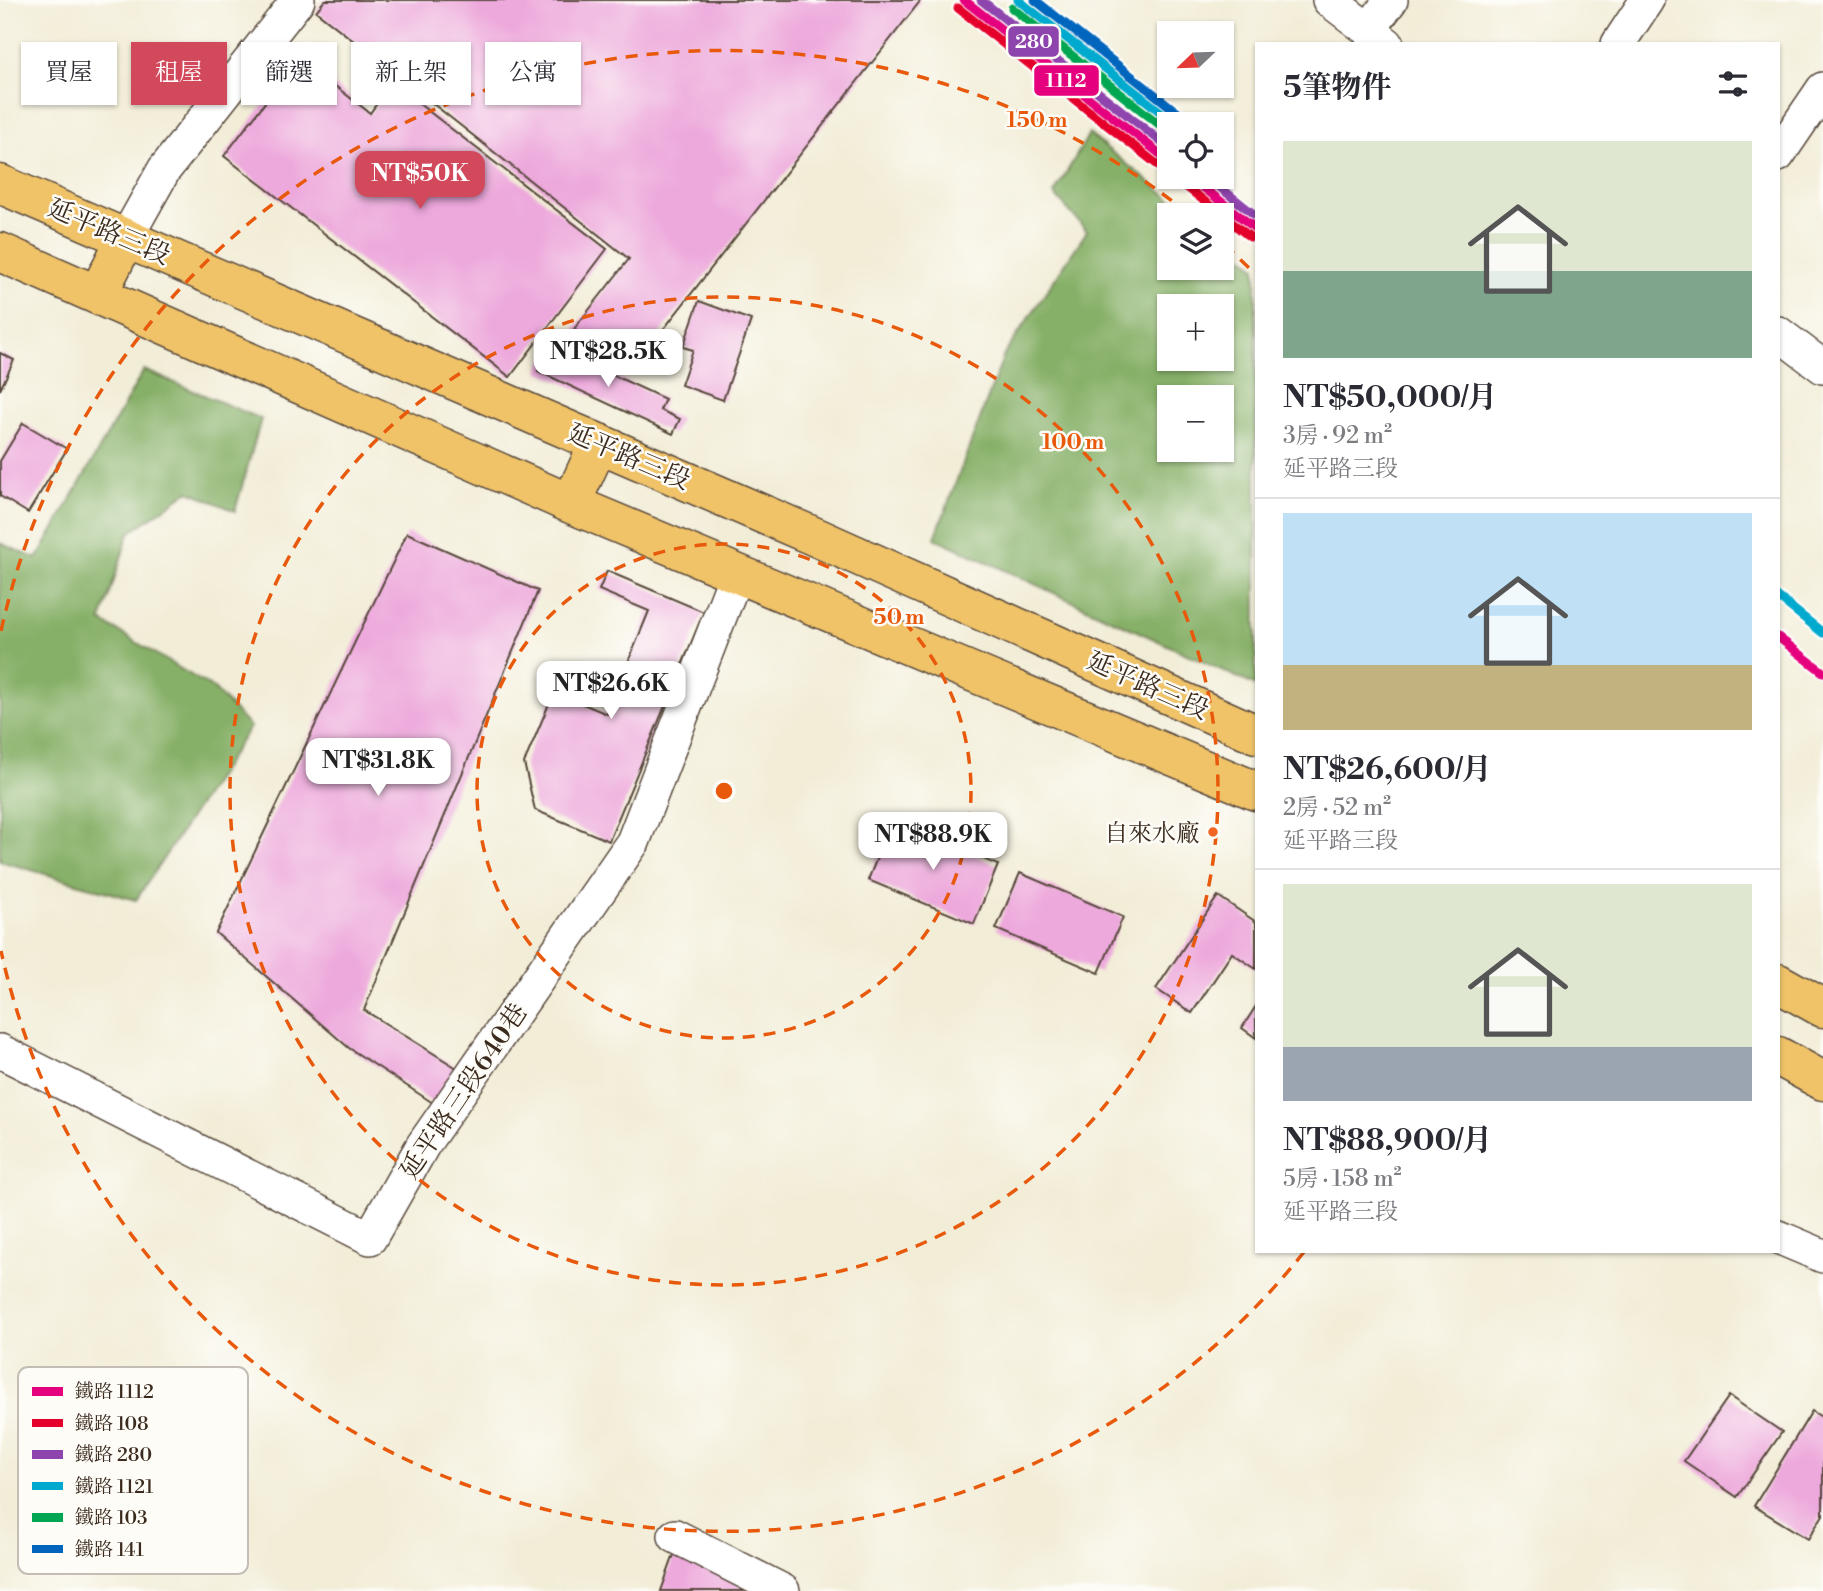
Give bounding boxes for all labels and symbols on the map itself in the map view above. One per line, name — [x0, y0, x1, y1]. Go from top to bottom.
north arrow — [1157, 21, 1234, 98]
line badge: 280 — [1007, 25, 1060, 58]
text: 280 — [1015, 30, 1053, 54]
line badge: 1112 — [1033, 64, 1100, 97]
text: 1112 — [1046, 69, 1086, 93]
text: 150 m — [1007, 108, 1067, 134]
pin: NT$50K — [363, 152, 477, 211]
street label: 延平路三段 — [43, 192, 175, 272]
pin: NT$28.5K — [536, 330, 680, 389]
street label: 延平路三段 — [563, 417, 695, 497]
text: 100 m — [1042, 430, 1104, 456]
text: 50 m — [874, 605, 924, 631]
street label: 延平路三段 — [1082, 645, 1213, 727]
pin: NT$26.6K — [539, 662, 683, 721]
pin: NT$31.8K — [306, 738, 450, 798]
centre of rings — [712, 779, 736, 803]
pin: NT$88.9K — [861, 812, 1005, 872]
place label: 自來水廠 — [1104, 819, 1200, 849]
marker: 自來水廠 — [1206, 825, 1220, 839]
street label: 延平路三段640巷 — [393, 998, 534, 1185]
legend — [18, 1367, 248, 1574]
text: 鐵路 1112 — [75, 1380, 154, 1404]
text: 鐵路 108 — [75, 1412, 149, 1436]
text: 鐵路 280 — [75, 1443, 152, 1467]
text: 鐵路 1121 — [75, 1475, 154, 1499]
text: 鐵路 103 — [75, 1506, 148, 1530]
text: 鐵路 141 — [75, 1538, 144, 1562]

